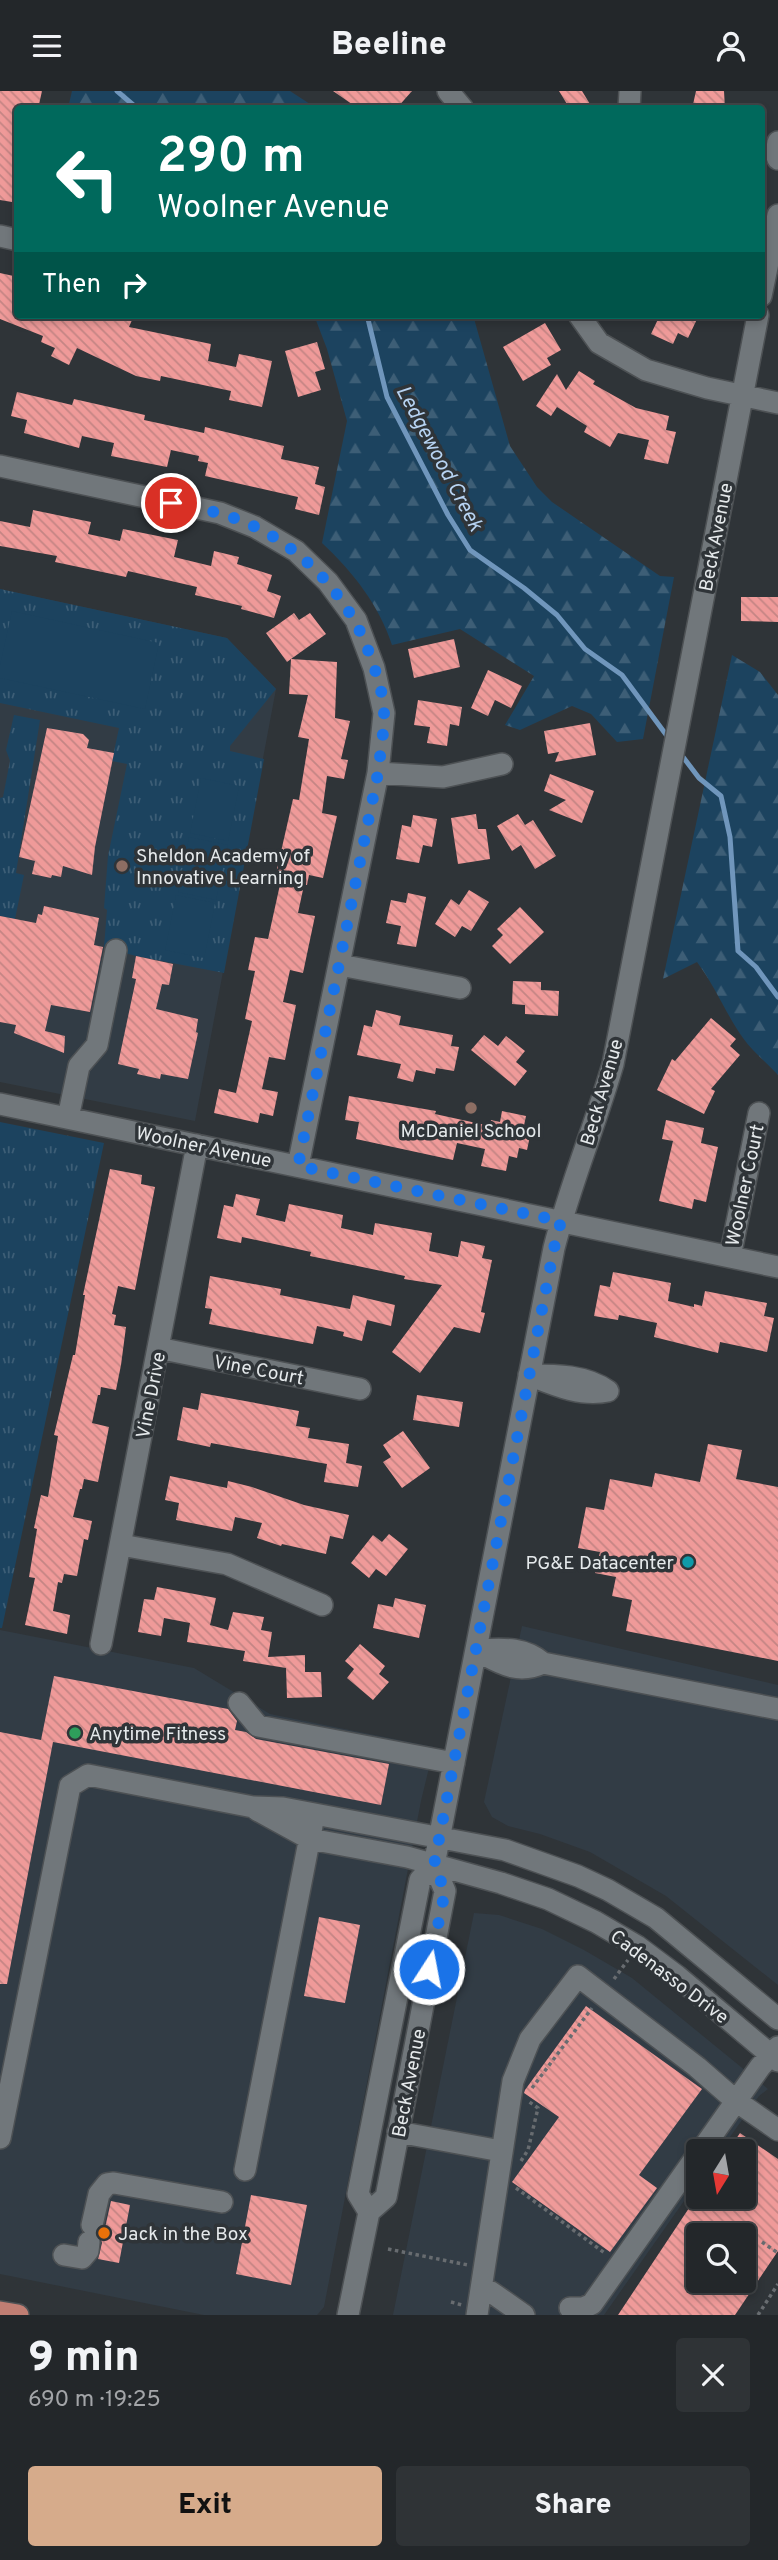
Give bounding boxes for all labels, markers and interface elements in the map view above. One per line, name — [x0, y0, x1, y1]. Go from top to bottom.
text: Beeline — [331, 26, 447, 66]
icon: menu — [28, 27, 66, 65]
icon: person — [712, 27, 750, 65]
text: 290 m — [157, 128, 305, 190]
icon: left — [42, 133, 133, 224]
text: Woolner Avenue — [157, 189, 390, 229]
icon: right — [115, 266, 153, 304]
text: Then — [42, 269, 101, 302]
water label: Ledgewood Creek — [389, 381, 489, 537]
pin — [141, 473, 201, 533]
street label: Beck Avenue — [695, 481, 739, 594]
icon: arrive — [152, 484, 190, 522]
place label: Sheldon Academy of Innovative Learning — [136, 845, 311, 891]
marker: Sheldon Academy of Innovative Learning — [114, 858, 130, 874]
street label: Beck Avenue — [576, 1036, 630, 1149]
marker: McDaniel School — [463, 1100, 479, 1116]
place label: McDaniel School — [401, 1120, 541, 1144]
street label: Woolner Avenue — [134, 1122, 274, 1174]
street label: Woolner Court — [721, 1122, 771, 1249]
street label: Vine Drive — [132, 1350, 172, 1441]
street label: Vine Court — [211, 1350, 306, 1391]
place label: PG&E Datacenter — [526, 1552, 675, 1576]
marker: PG&E Datacenter — [680, 1554, 696, 1570]
place label: Anytime Fitness — [89, 1723, 226, 1747]
marker: Anytime Fitness — [67, 1725, 83, 1741]
street label: Cadenasso Drive — [605, 1925, 733, 2030]
position arrow — [392, 1932, 466, 2006]
street label: Beck Avenue — [388, 2027, 432, 2140]
north arrow — [686, 2139, 756, 2209]
map controls — [686, 2139, 756, 2293]
place label: Jack in the Box — [118, 2223, 248, 2247]
button: search — [686, 2223, 756, 2293]
marker: Jack in the Box — [96, 2225, 112, 2241]
text: 9 min — [28, 2333, 140, 2386]
button: close — [676, 2338, 750, 2412]
text: 690 m · 19:25 — [28, 2386, 161, 2415]
button: Exit — [28, 2466, 382, 2546]
button: Share — [396, 2466, 750, 2546]

